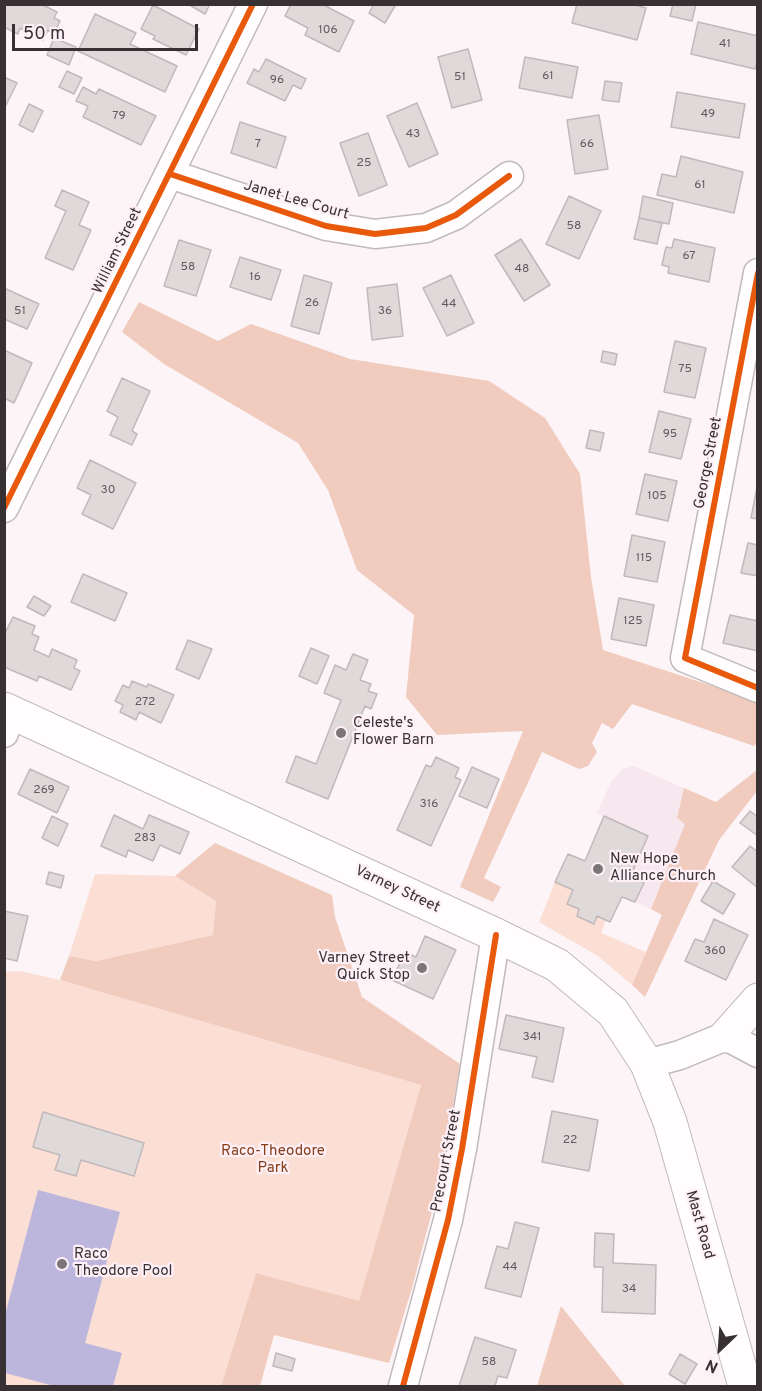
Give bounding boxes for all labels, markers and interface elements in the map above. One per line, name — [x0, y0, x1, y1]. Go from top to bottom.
scale bar — [15, 12, 201, 50]
text: 50 m — [23, 23, 65, 46]
house number: 106 — [318, 24, 338, 38]
house number: 41 — [719, 38, 731, 52]
house number: 61 — [542, 70, 554, 84]
house number: 51 — [454, 71, 466, 85]
house number: 96 — [270, 74, 284, 88]
house number: 49 — [701, 108, 715, 122]
house number: 79 — [112, 110, 126, 124]
house number: 43 — [406, 128, 420, 142]
house number: 7 — [255, 138, 261, 152]
house number: 66 — [580, 138, 594, 152]
house number: 25 — [357, 157, 371, 171]
street label: Janet Lee Court — [241, 177, 351, 225]
house number: 61 — [694, 179, 706, 193]
street label: William Street — [89, 205, 147, 297]
house number: 58 — [567, 220, 581, 234]
house number: 67 — [682, 250, 696, 264]
house number: 58 — [181, 261, 195, 275]
house number: 48 — [515, 263, 529, 277]
house number: 16 — [249, 271, 261, 285]
house number: 26 — [305, 297, 319, 311]
house number: 44 — [442, 298, 456, 312]
house number: 51 — [14, 305, 26, 319]
house number: 36 — [378, 305, 392, 319]
house number: 75 — [678, 363, 692, 377]
street label: George Street — [691, 415, 727, 511]
house number: 95 — [663, 428, 677, 442]
house number: 30 — [101, 484, 115, 498]
house number: 105 — [647, 490, 667, 504]
house number: 115 — [636, 552, 652, 566]
house number: 125 — [623, 615, 643, 629]
house number: 272 — [135, 696, 155, 710]
place label: Celeste's Flower Barn — [353, 715, 434, 750]
marker: Celeste's Flower Barn — [334, 726, 348, 740]
house number: 269 — [33, 784, 55, 798]
house number: 316 — [420, 798, 438, 812]
house number: 283 — [134, 832, 156, 846]
place label: New Hope Alliance Church — [610, 851, 716, 886]
street label: Varney Street — [352, 862, 442, 918]
marker: New Hope Alliance Church — [591, 862, 605, 876]
house number: 360 — [704, 945, 726, 959]
place label: Varney Street Quick Stop — [318, 950, 410, 985]
marker: Varney Street Quick Stop — [415, 961, 429, 975]
house number: 341 — [522, 1031, 542, 1045]
street label: Precourt Street — [428, 1108, 466, 1214]
house number: 22 — [563, 1134, 577, 1148]
park label: Raco-Theodore Park — [221, 1143, 325, 1178]
street label: Mast Road — [681, 1189, 717, 1261]
place label: Raco Theodore Pool — [74, 1246, 173, 1281]
marker: Raco Theodore Pool — [55, 1257, 69, 1271]
house number: 44 — [503, 1261, 517, 1275]
house number: 34 — [622, 1283, 636, 1297]
north arrow — [690, 1319, 750, 1379]
text: N — [703, 1354, 722, 1377]
house number: 58 — [482, 1356, 496, 1370]

